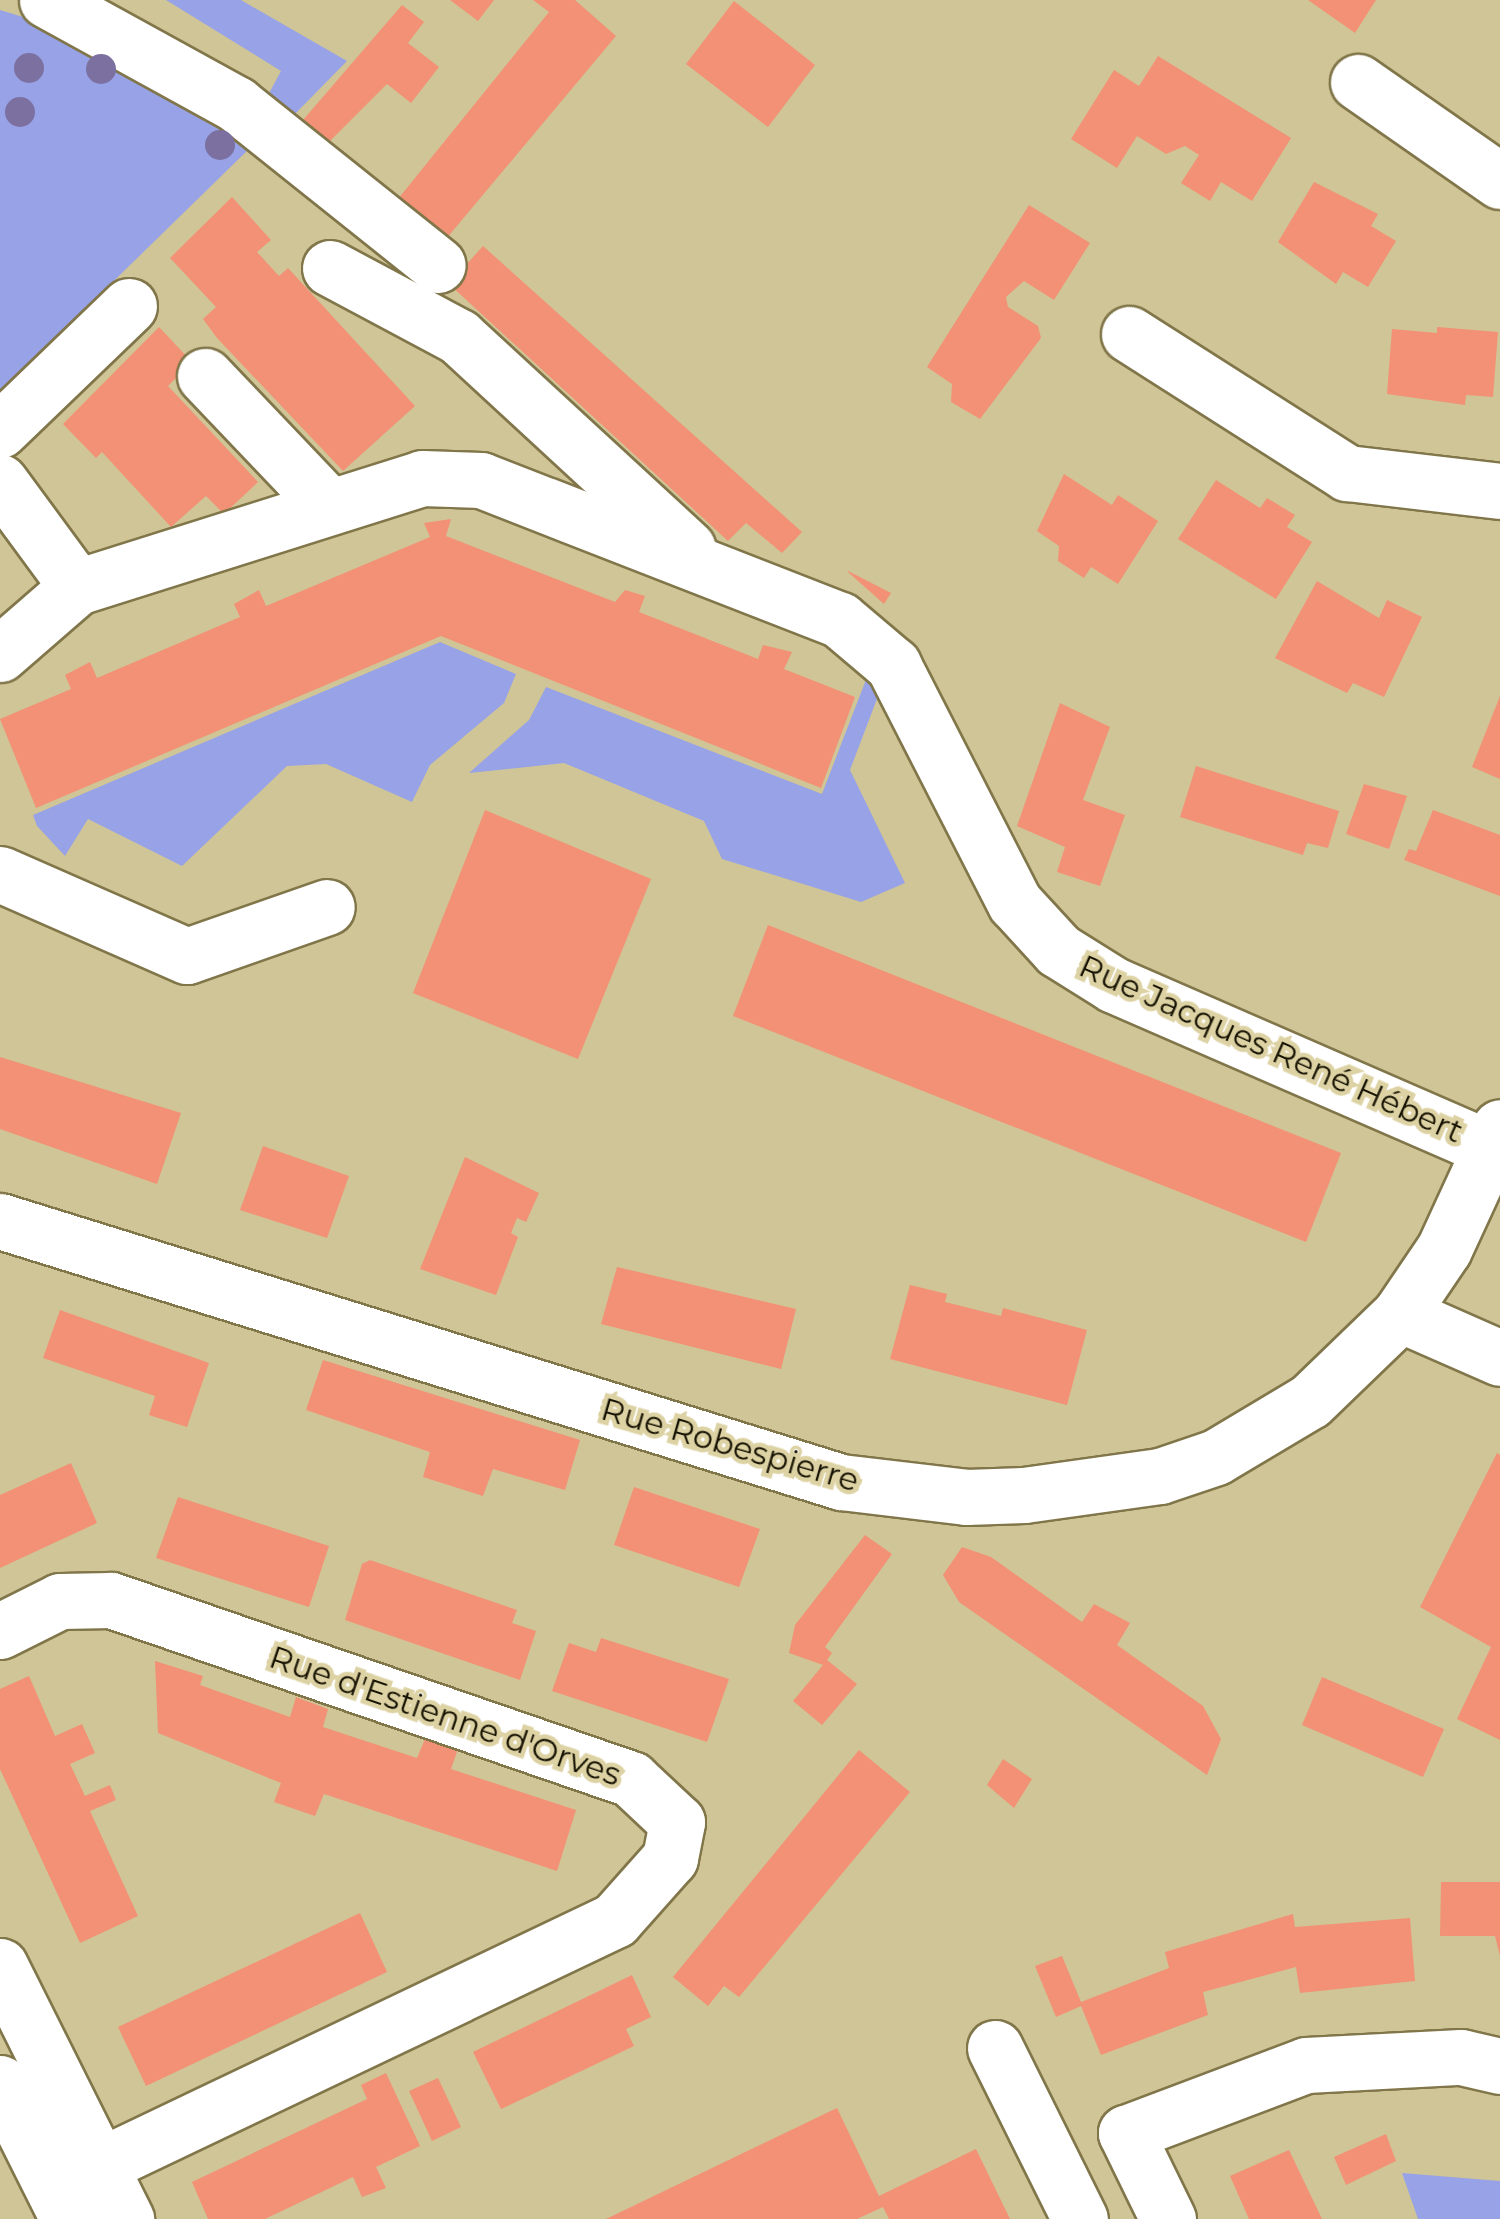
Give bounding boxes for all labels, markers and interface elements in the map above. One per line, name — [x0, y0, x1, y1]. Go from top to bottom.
street label: Rue Jacques René Hébert — [1073, 947, 1469, 1151]
street label: Rue Robespierre — [597, 1390, 863, 1500]
street label: Rue d'Estienne d'Orves — [264, 1638, 626, 1794]

